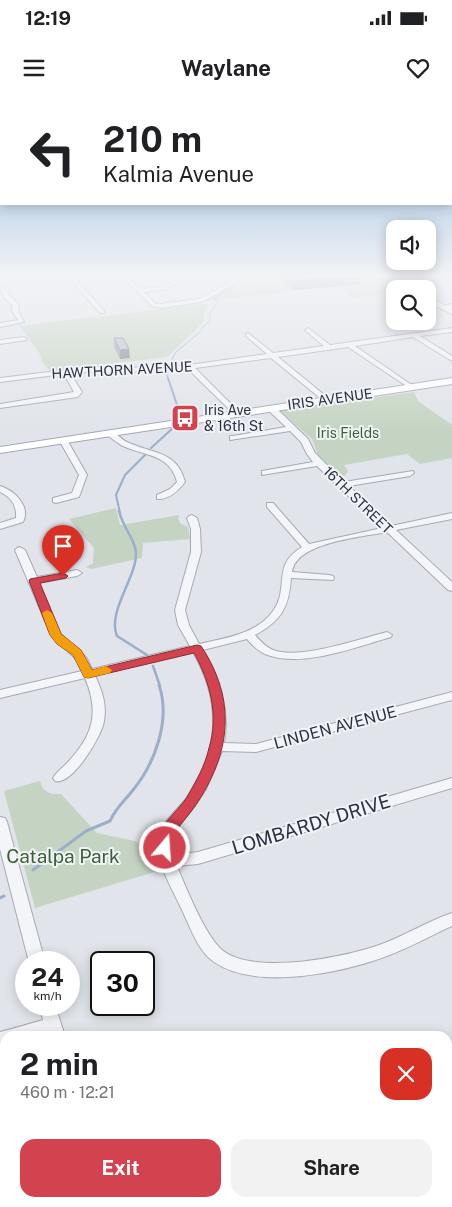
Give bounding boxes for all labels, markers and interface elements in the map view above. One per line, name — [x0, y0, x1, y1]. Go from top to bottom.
text: 12:19 — [25, 7, 71, 29]
icon: menu — [20, 54, 48, 82]
icon: heart — [404, 54, 432, 82]
text: Waylane — [181, 55, 271, 81]
text: 210 m — [103, 119, 202, 160]
icon: left — [20, 120, 85, 185]
text: Kalmia Avenue — [103, 161, 254, 187]
map controls — [386, 220, 436, 330]
button: sound — [386, 220, 436, 270]
button: search — [386, 280, 436, 330]
street label: HAWTHORN AVENUE — [51, 358, 193, 382]
street label: IRIS AVENUE — [286, 385, 374, 413]
place label: Iris Ave & 16th St — [204, 402, 263, 434]
bus stop icon: Iris Ave & 16th St — [170, 403, 200, 433]
park label: Iris Fields — [317, 425, 379, 441]
street label: 16TH STREET — [320, 463, 396, 537]
pin — [42, 525, 84, 576]
icon: arrive — [49, 532, 77, 560]
street label: LINDEN AVENUE — [272, 702, 399, 753]
street label: LOMBARDY DRIVE — [229, 789, 393, 859]
position arrow — [138, 821, 190, 873]
park label: Catalpa Park — [6, 845, 120, 867]
speed limit sign: 30 — [90, 951, 155, 1016]
text: 24 — [31, 962, 64, 992]
text: km/h — [33, 989, 62, 1003]
text: 2 min — [20, 1046, 99, 1082]
button: close — [380, 1048, 432, 1100]
text: 460 m · 12:21 — [20, 1083, 115, 1102]
button: Exit — [20, 1139, 221, 1197]
button: Share — [231, 1139, 432, 1197]

